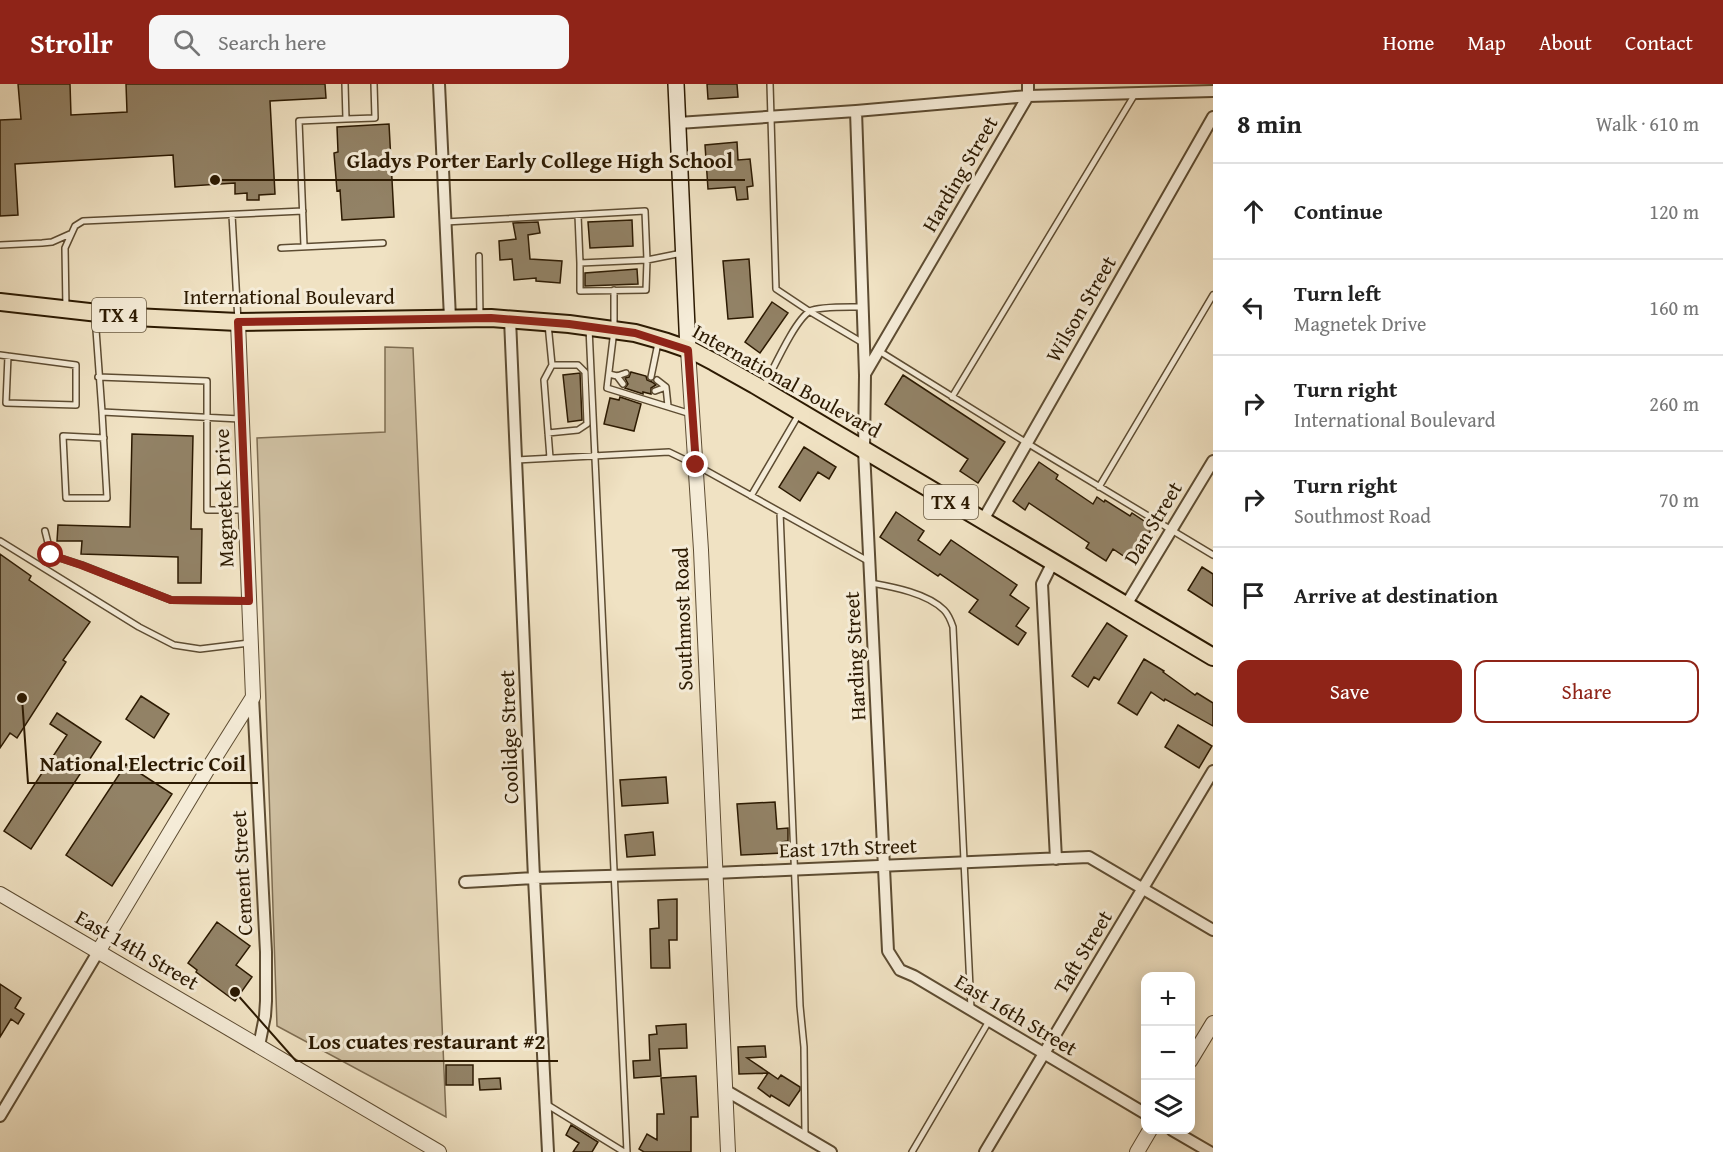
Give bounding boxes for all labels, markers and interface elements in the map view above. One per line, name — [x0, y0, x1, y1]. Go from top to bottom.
search box — [149, 15, 569, 69]
text: Strollr — [30, 22, 113, 63]
icon: search — [170, 26, 203, 59]
text: Search here — [218, 26, 326, 58]
text: Home — [1383, 27, 1434, 58]
text: Map — [1467, 27, 1506, 58]
text: About — [1539, 27, 1592, 58]
text: Contact — [1625, 27, 1693, 58]
text: 8 min — [1237, 104, 1302, 143]
street label: Harding Street — [914, 109, 1006, 238]
text: Walk · 610 m — [1596, 109, 1699, 138]
callout: Gladys Porter Early College High School — [335, 140, 745, 180]
text: Gladys Porter Early College High School — [347, 144, 733, 176]
icon: ahead — [1237, 195, 1270, 228]
text: Continue — [1294, 195, 1383, 227]
text: 120 m — [1649, 197, 1699, 226]
street label: Wilson Street — [1038, 249, 1124, 368]
text: Turn left — [1294, 277, 1381, 309]
street label: International Boulevard — [183, 281, 396, 312]
icon: left — [1237, 291, 1270, 324]
text: 160 m — [1649, 293, 1699, 322]
road number: TX 4 — [92, 298, 146, 332]
text: Magnetek Drive — [1294, 309, 1426, 338]
street label: International Boulevard — [687, 316, 888, 446]
text: Turn right — [1294, 373, 1397, 405]
icon: right — [1237, 387, 1270, 420]
text: 260 m — [1649, 389, 1699, 418]
text: International Boulevard — [1294, 405, 1495, 434]
street label: Magnetek Drive — [206, 428, 241, 568]
route end — [682, 451, 708, 477]
text: Turn right — [1294, 469, 1397, 501]
street label: Dan Street — [1116, 475, 1190, 570]
icon: right — [1237, 483, 1270, 516]
road number: TX 4 — [924, 485, 978, 519]
text: 70 m — [1659, 485, 1699, 514]
text: Southmost Road — [1294, 501, 1431, 530]
route start — [37, 541, 63, 567]
street label: Southmost Road — [664, 546, 700, 691]
icon: arrive — [1237, 579, 1270, 612]
text: Arrive at destination — [1294, 579, 1498, 611]
street label: Harding Street — [836, 590, 873, 721]
button: Save — [1237, 660, 1462, 723]
button: Share — [1474, 660, 1699, 723]
street label: Coolidge Street — [491, 669, 526, 804]
callout: National Electric Coil — [28, 743, 258, 783]
text: National Electric Coil — [40, 747, 246, 779]
street label: Cement Street — [223, 809, 260, 936]
street label: East 17th Street — [778, 830, 918, 865]
street label: East 14th Street — [70, 902, 205, 998]
street label: Taft Street — [1045, 903, 1120, 999]
street label: East 16th Street — [949, 966, 1084, 1064]
map controls — [1141, 972, 1195, 1134]
button: + — [1141, 972, 1195, 1026]
callout: Los cuates restaurant #2 — [296, 1021, 558, 1061]
text: Los cuates restaurant #2 — [308, 1025, 546, 1057]
button: − — [1141, 1026, 1195, 1080]
button: layers — [1141, 1080, 1195, 1134]

